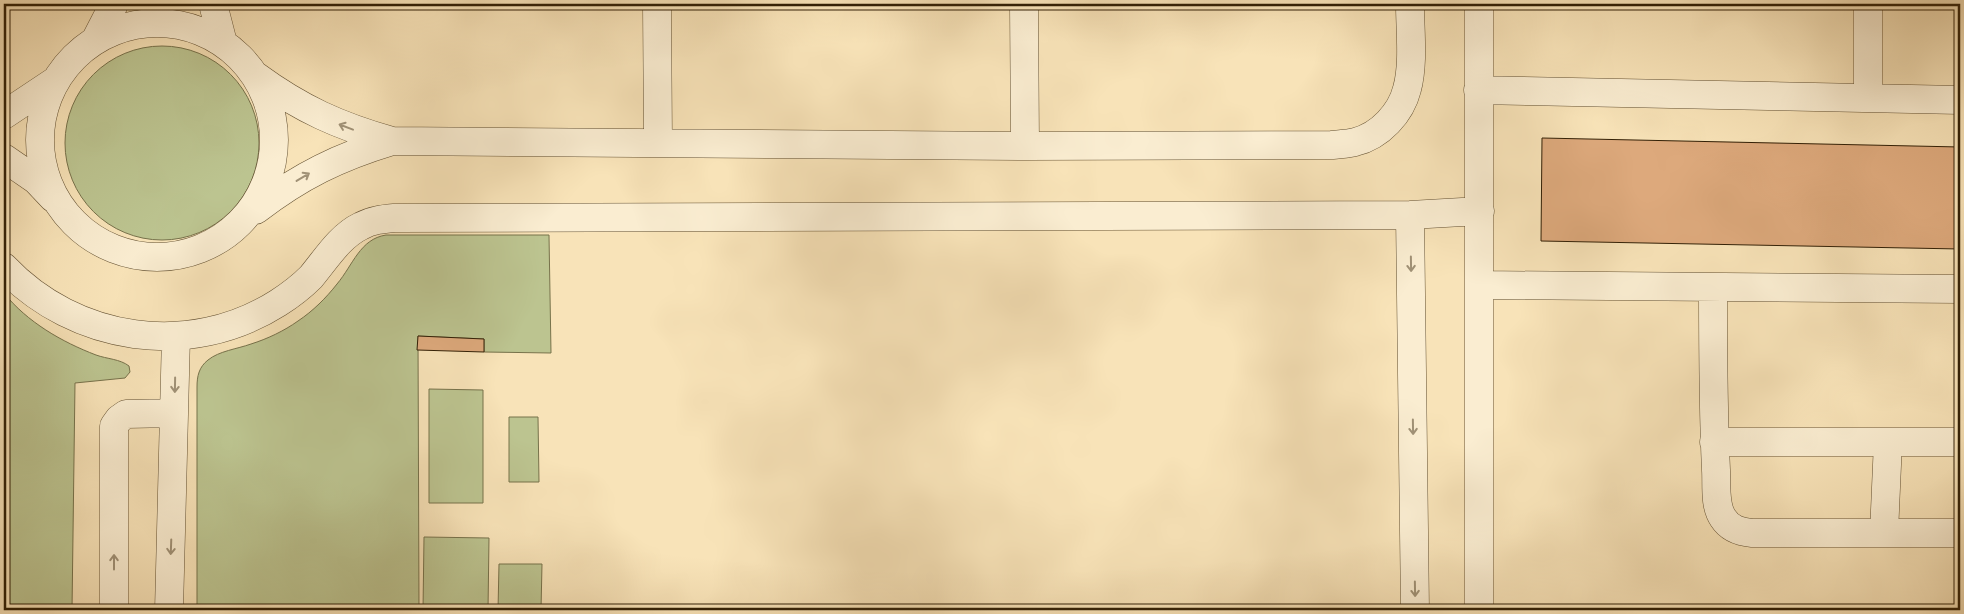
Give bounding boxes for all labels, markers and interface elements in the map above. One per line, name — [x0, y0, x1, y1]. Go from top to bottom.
one-way arrow — [339, 121, 354, 131]
one-way arrow — [295, 172, 309, 182]
one-way arrow — [1406, 256, 1415, 272]
one-way arrow — [170, 376, 180, 393]
one-way arrow — [1408, 418, 1417, 434]
one-way arrow — [166, 539, 175, 555]
one-way arrow — [109, 554, 119, 570]
one-way arrow — [1410, 581, 1419, 597]

